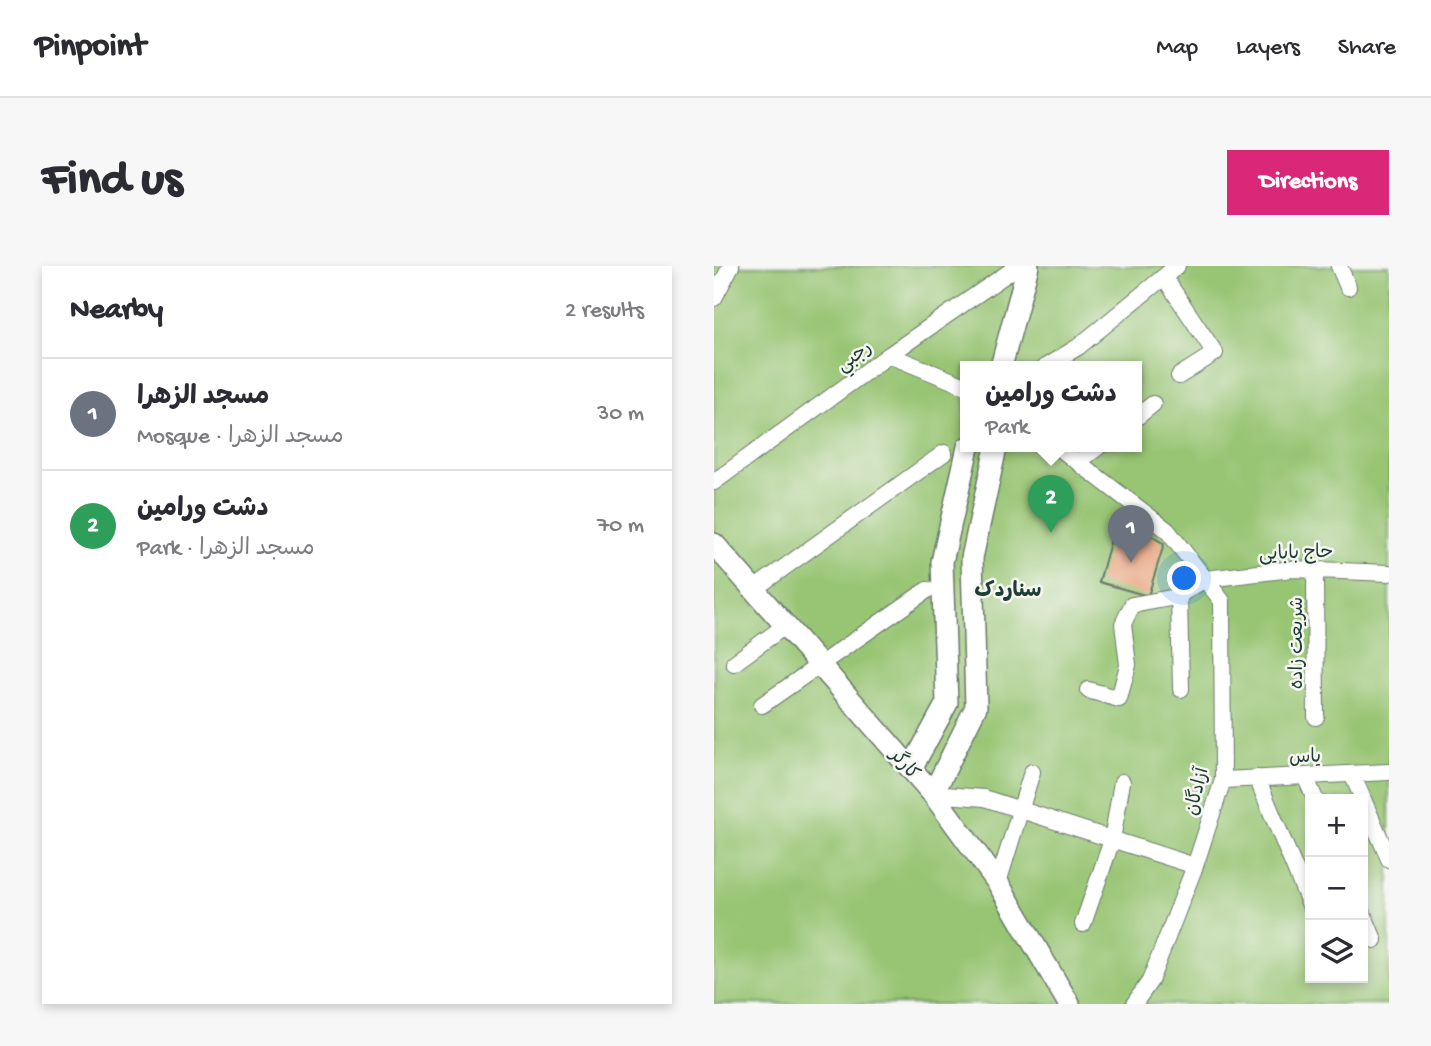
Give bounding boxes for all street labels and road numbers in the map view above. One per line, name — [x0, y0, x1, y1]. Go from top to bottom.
street label: رجبي — [833, 337, 878, 380]
street label: حاج بابایی — [1258, 542, 1334, 567]
street label: شریعت زاده — [1287, 597, 1310, 689]
street label: کارگر — [882, 742, 925, 786]
street label: یاس — [1289, 746, 1322, 771]
street label: آزادگان — [1179, 764, 1216, 818]

